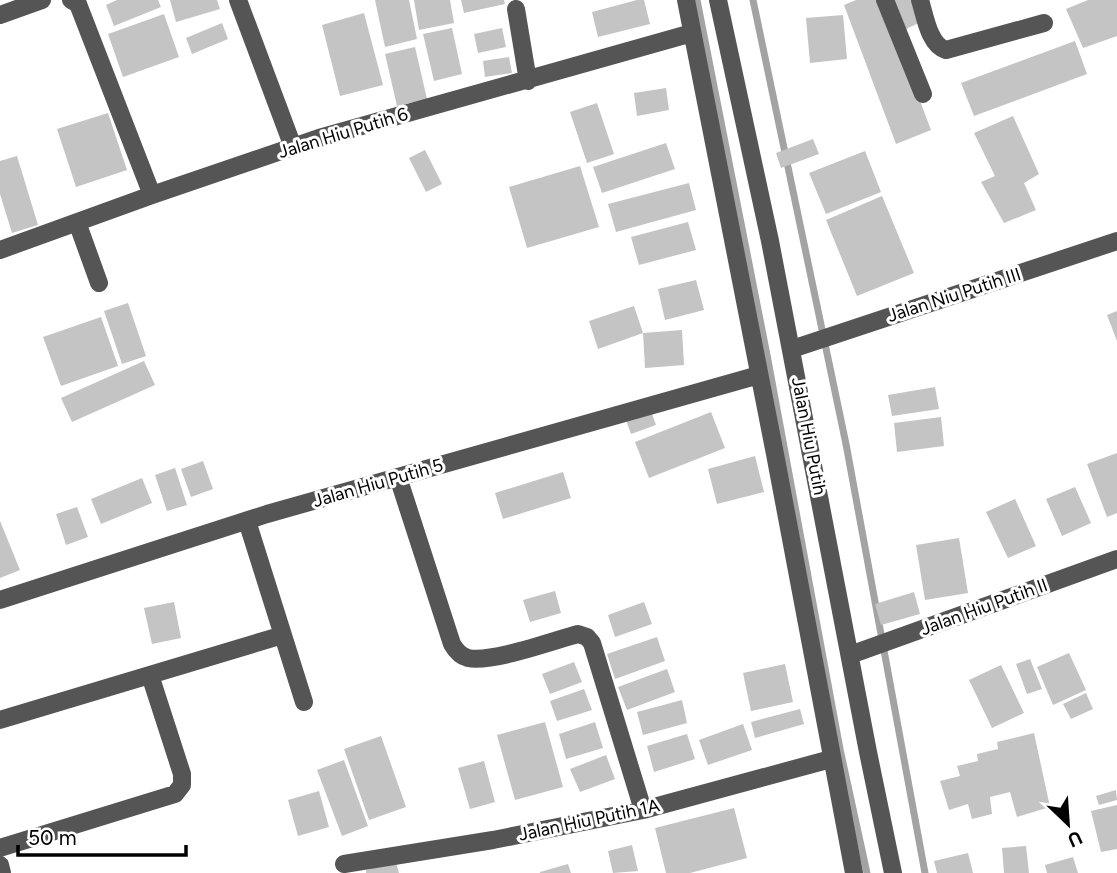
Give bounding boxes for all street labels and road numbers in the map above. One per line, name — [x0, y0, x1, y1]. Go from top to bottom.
street label: Jalan Hiu Putih 6 — [276, 103, 410, 163]
street label: Jalan Niu Putih III — [884, 263, 1024, 327]
street label: Jalan Hiu Putih — [787, 375, 831, 497]
street label: Jalan Hiu Putih 5 — [310, 454, 446, 512]
street label: Jalan Hiu Putih II — [917, 574, 1051, 640]
street label: Jalan Hiu Putih 1A — [516, 794, 662, 846]

